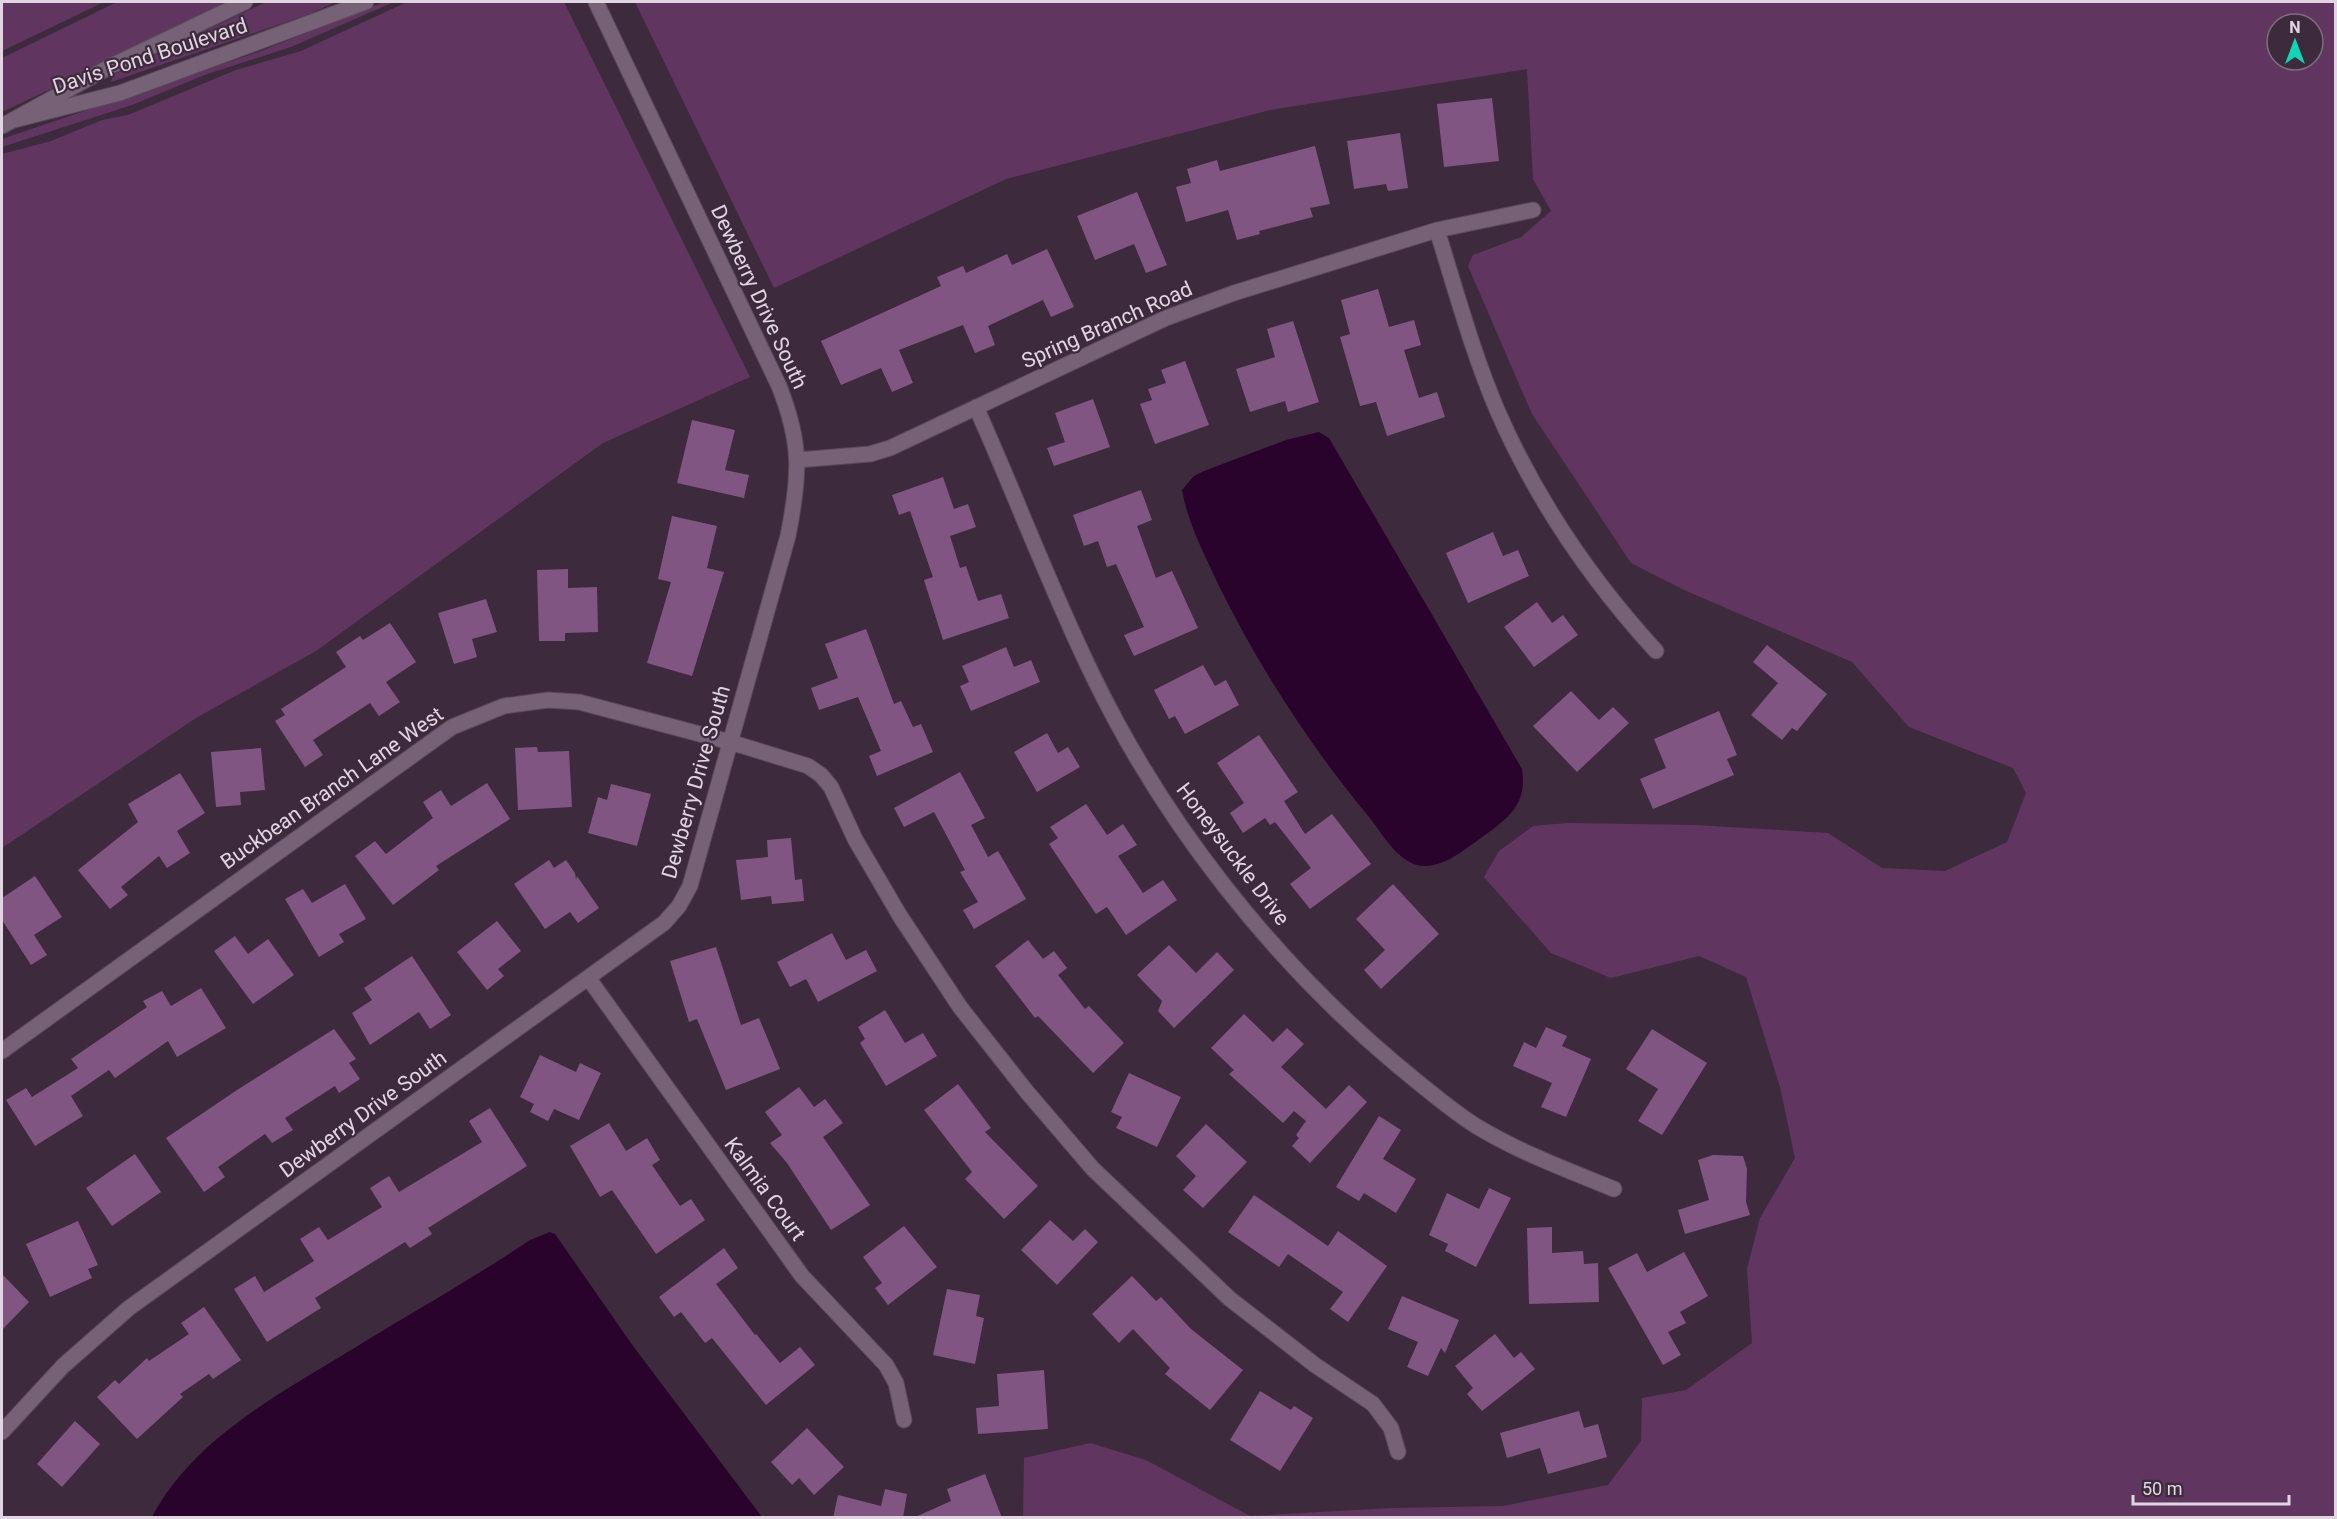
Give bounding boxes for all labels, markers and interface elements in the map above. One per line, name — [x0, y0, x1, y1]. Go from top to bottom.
north arrow — [2265, 12, 2325, 72]
street label: Davis Pond Boulevard — [50, 13, 250, 99]
text: N — [2289, 18, 2301, 37]
street label: Dewberry Drive South — [706, 201, 812, 393]
street label: Spring Branch Road — [1018, 277, 1196, 373]
street label: Dewberry Drive South — [657, 683, 735, 881]
street label: Buckbean Branch Lane West — [216, 702, 448, 874]
street label: Honeysuckle Drive — [1172, 778, 1294, 930]
street label: Dewberry Drive South — [275, 1045, 451, 1183]
street label: Kalmia Court — [720, 1133, 811, 1245]
scale bar — [2133, 1468, 2289, 1506]
text: 50 m — [2142, 1478, 2182, 1499]

